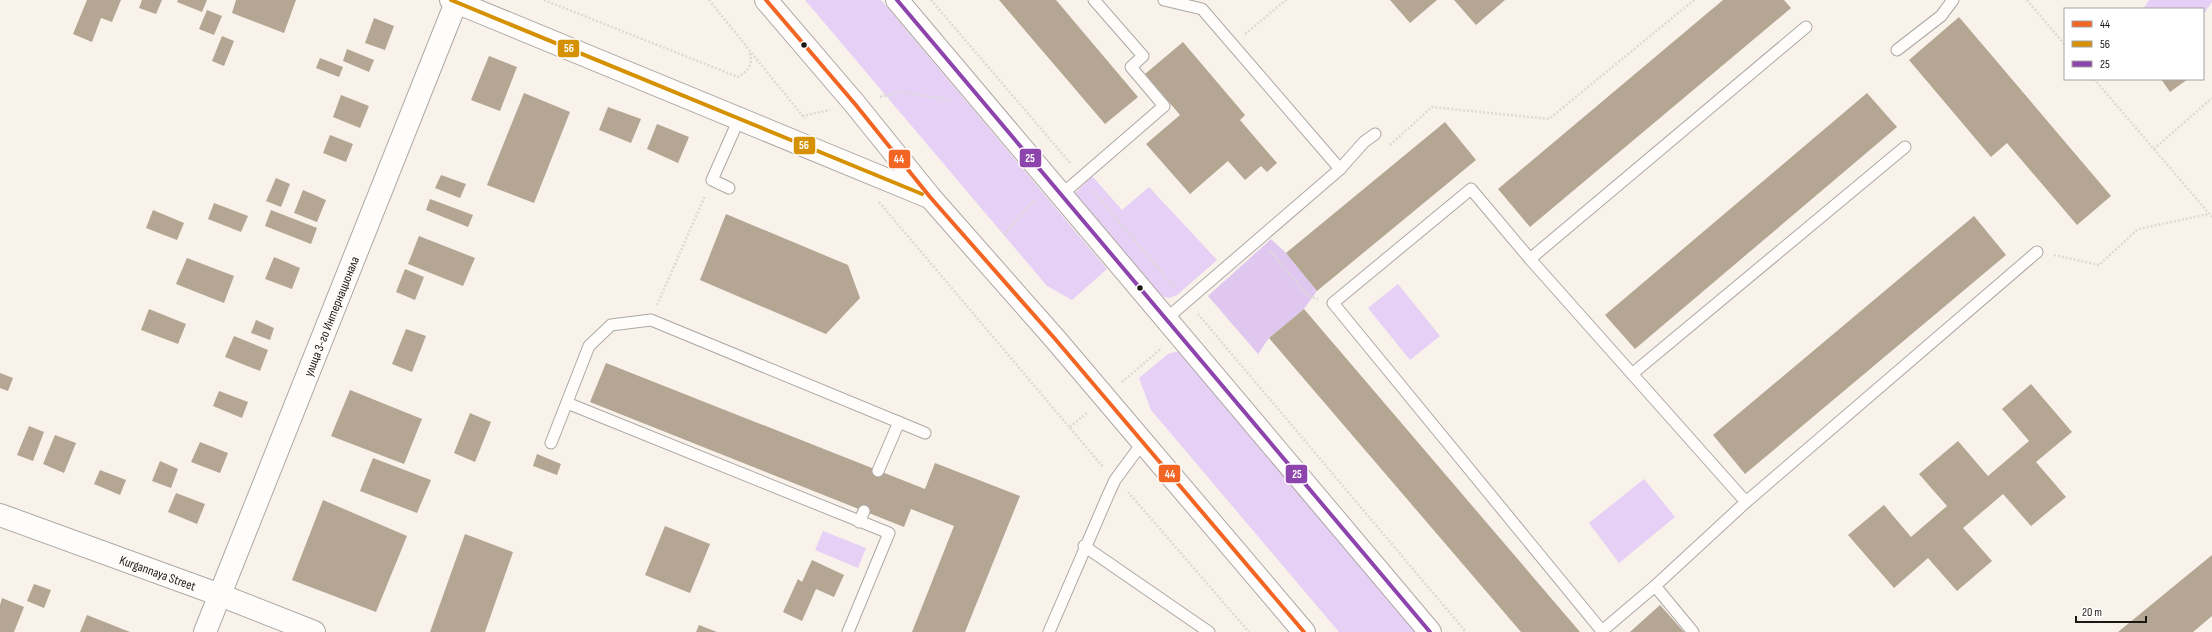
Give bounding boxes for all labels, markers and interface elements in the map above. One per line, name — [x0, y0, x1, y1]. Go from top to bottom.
legend — [2064, 8, 2204, 80]
text: 44 — [2100, 17, 2110, 32]
text: 56 — [2100, 37, 2110, 52]
line badge: 56 — [557, 39, 580, 58]
unlabelled marker — [799, 40, 809, 50]
text: 56 — [564, 42, 574, 55]
text: 25 — [2100, 57, 2110, 72]
line badge: 56 — [793, 136, 816, 155]
text: 56 — [799, 139, 809, 152]
line badge: 25 — [1019, 148, 1042, 168]
line badge: 44 — [888, 149, 911, 169]
text: 25 — [1025, 152, 1035, 165]
text: 44 — [894, 153, 904, 166]
street label: улица 3-го Интернационала — [301, 254, 363, 379]
unlabelled marker — [1135, 283, 1145, 293]
line badge: 44 — [1158, 464, 1181, 483]
line badge: 25 — [1285, 464, 1308, 484]
text: 44 — [1165, 468, 1175, 481]
text: 25 — [1292, 468, 1302, 481]
street label: Kurgannaya Street — [117, 552, 198, 595]
scale bar — [2076, 598, 2146, 624]
text: 20 m — [2082, 605, 2102, 620]

